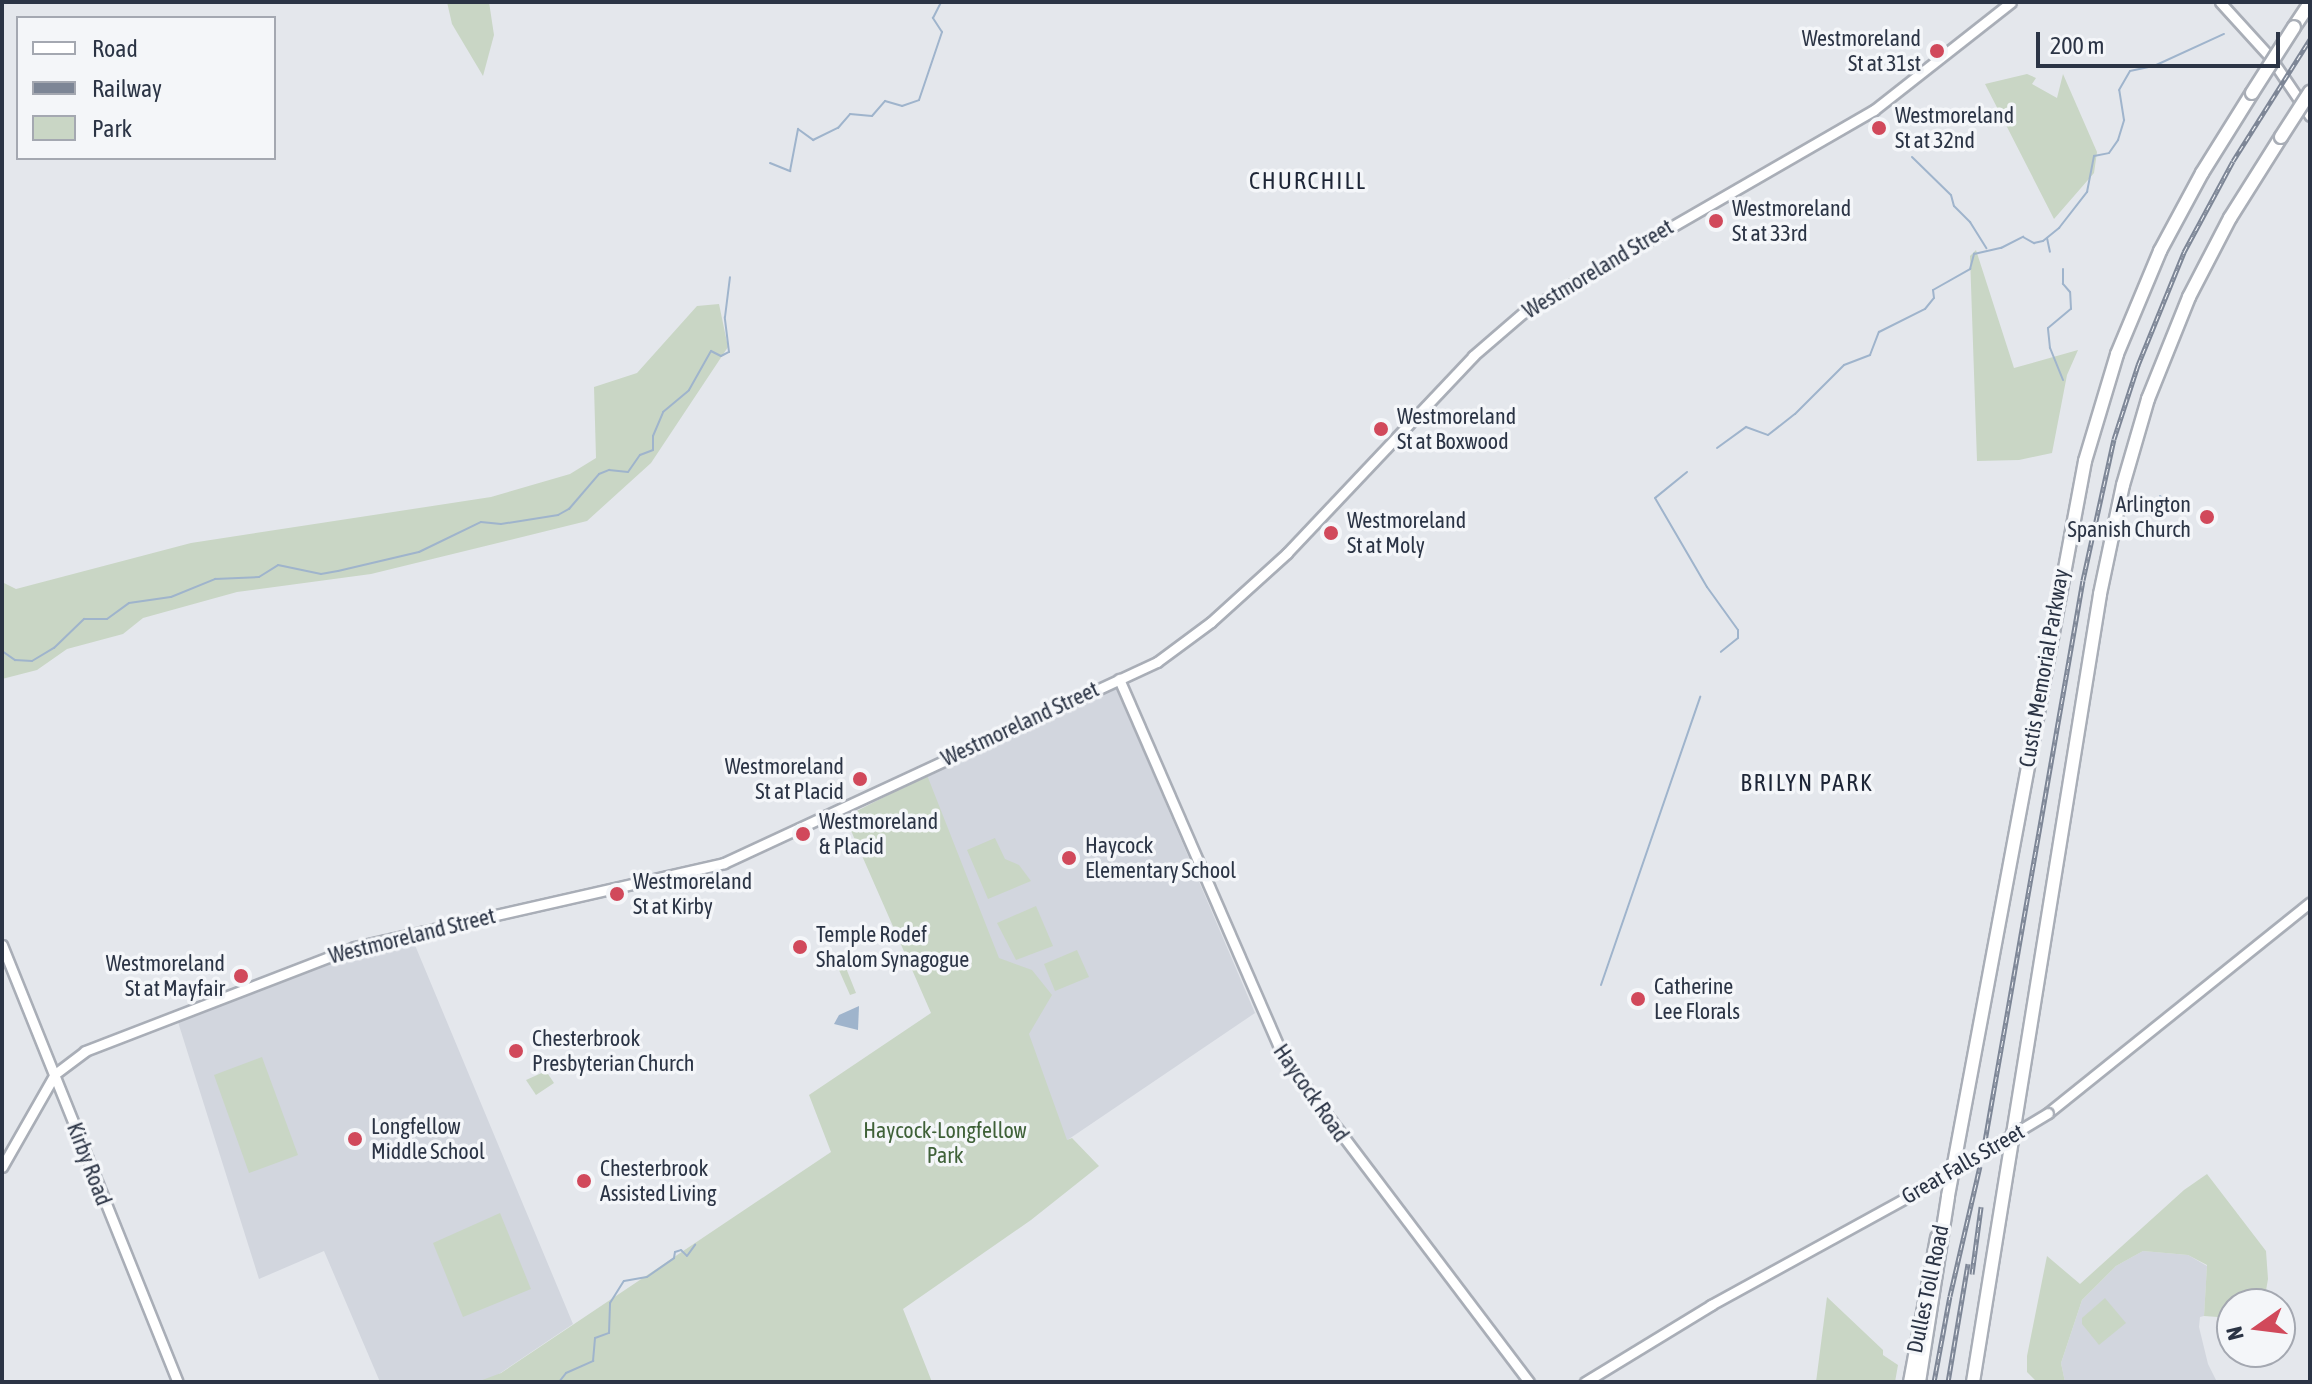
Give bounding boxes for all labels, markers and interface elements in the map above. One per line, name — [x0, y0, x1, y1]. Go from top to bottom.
legend — [16, 16, 276, 160]
scale bar — [2040, 16, 2284, 66]
place label: Westmoreland St at 31st — [1802, 25, 1921, 76]
text: 200 m — [2050, 32, 2104, 59]
text: Road — [92, 35, 138, 62]
marker: Westmoreland St at 31st — [1928, 42, 1946, 60]
text: Railway — [92, 75, 162, 102]
place label: Westmoreland St at 32nd — [1895, 102, 2014, 154]
text: Park — [92, 115, 132, 142]
marker: Westmoreland St at 32nd — [1870, 119, 1888, 137]
district label: CHURCHILL — [1249, 167, 1367, 195]
place label: Westmoreland St at 33rd — [1732, 195, 1851, 246]
marker: Westmoreland St at 33rd — [1707, 212, 1725, 230]
street label: Westmoreland Street — [1518, 214, 1678, 324]
place label: Westmoreland St at Boxwood — [1397, 403, 1516, 454]
marker: Westmoreland St at Boxwood — [1372, 420, 1390, 438]
place label: Arlington Spanish Church — [2067, 491, 2191, 542]
place label: Westmoreland St at Moly — [1347, 507, 1466, 558]
marker: Arlington Spanish Church — [2198, 508, 2216, 526]
marker: Westmoreland St at Moly — [1322, 524, 1340, 542]
street label: Custis Memorial Parkway — [2014, 567, 2074, 769]
street label: Westmoreland Street — [937, 676, 1103, 772]
place label: Westmoreland St at Placid — [725, 753, 844, 804]
district label: BRILYN PARK — [1740, 769, 1874, 797]
marker: Westmoreland St at Placid — [851, 770, 869, 788]
place label: Westmoreland & Placid — [819, 808, 938, 860]
marker: Westmoreland & Placid — [794, 825, 812, 843]
place label: Haycock Elementary School — [1085, 832, 1236, 884]
marker: Haycock Elementary School — [1060, 849, 1078, 867]
place label: Westmoreland St at Kirby — [633, 868, 752, 920]
marker: Westmoreland St at Kirby — [608, 885, 626, 903]
street label: Westmoreland Street — [326, 903, 498, 969]
place label: Temple Rodef Shalom Synagogue — [816, 921, 969, 972]
marker: Temple Rodef Shalom Synagogue — [791, 938, 809, 956]
place label: Westmoreland St at Mayfair — [106, 950, 225, 1002]
marker: Westmoreland St at Mayfair — [232, 967, 250, 985]
place label: Catherine Lee Florals — [1654, 973, 1740, 1024]
marker: Catherine Lee Florals — [1629, 990, 1647, 1008]
place label: Chesterbrook Presbyterian Church — [532, 1025, 694, 1076]
street label: Haycock Road — [1268, 1039, 1354, 1147]
marker: Chesterbrook Presbyterian Church — [507, 1042, 525, 1060]
place label: Longfellow Middle School — [371, 1113, 485, 1164]
park label: Haycock-Longfellow Park — [863, 1117, 1027, 1168]
street label: Great Falls Street — [1897, 1118, 2029, 1210]
street label: Kirby Road — [61, 1119, 117, 1209]
marker: Longfellow Middle School — [346, 1130, 364, 1148]
place label: Chesterbrook Assisted Living — [600, 1155, 716, 1206]
marker: Chesterbrook Assisted Living — [575, 1172, 593, 1190]
street label: Dulles Toll Road — [1902, 1222, 1954, 1356]
north arrow — [2216, 1288, 2296, 1368]
text: N — [2220, 1324, 2249, 1343]

